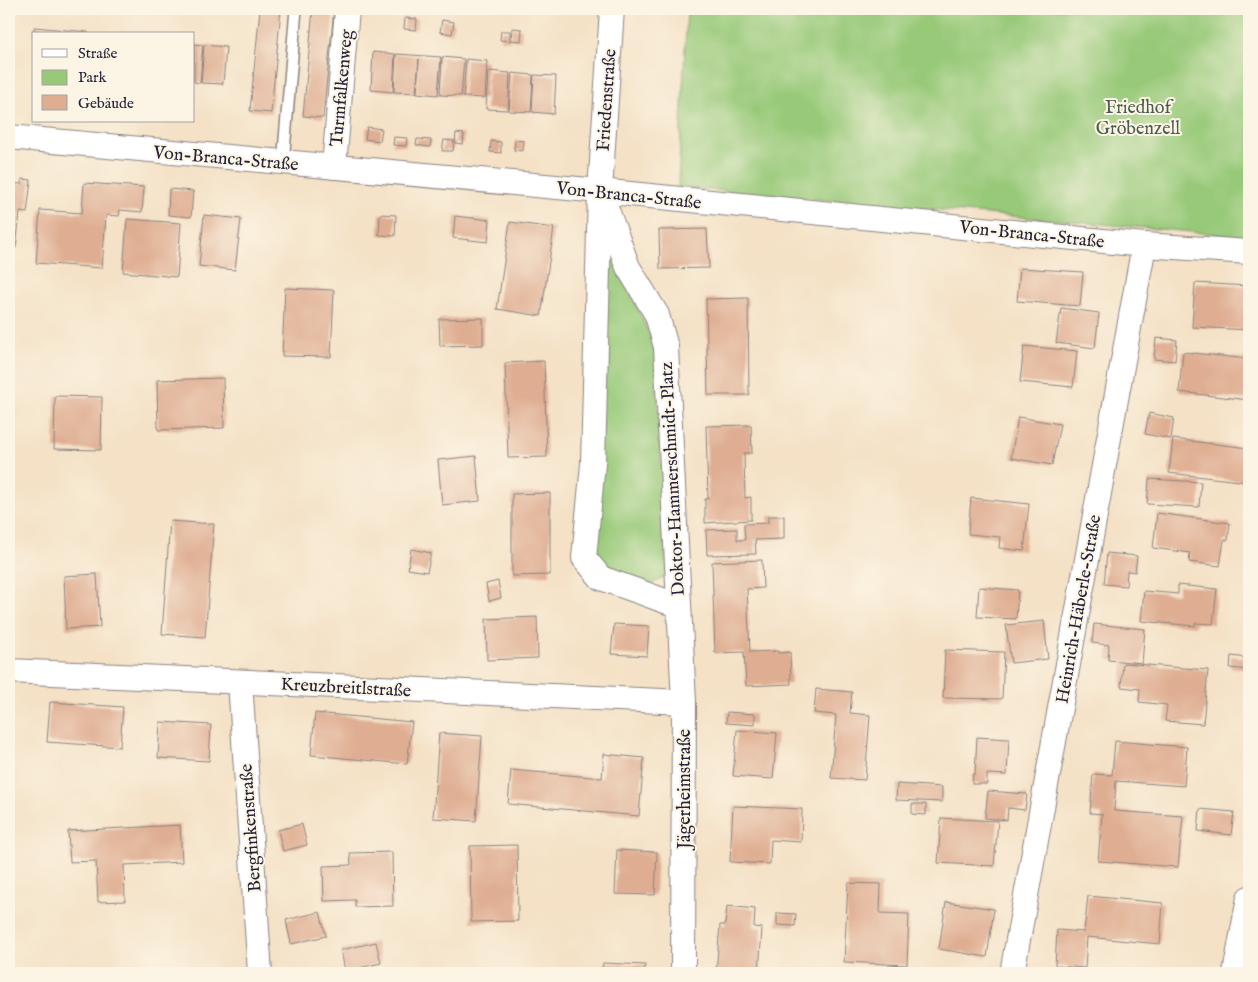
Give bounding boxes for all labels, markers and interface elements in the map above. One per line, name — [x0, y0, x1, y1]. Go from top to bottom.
street label: Turmfalkenweg — [326, 28, 359, 148]
legend — [32, 32, 195, 122]
text: Straße — [78, 44, 118, 63]
street label: Friedenstraße — [592, 48, 623, 152]
text: Park — [78, 68, 108, 87]
text: Gebäude — [78, 94, 134, 113]
park label: Friedhof Gröbenzell — [1096, 97, 1180, 141]
street label: Von-Branca-Straße — [151, 142, 299, 177]
street label: Von-Branca-Straße — [554, 177, 702, 216]
street label: Von-Branca-Straße — [957, 216, 1105, 255]
street label: Doktor-Hammerschmidt-Platz — [656, 361, 691, 597]
street label: Heinrich-Häberle-Straße — [1052, 513, 1107, 706]
street label: Kreuzbreitlstraße — [280, 674, 412, 703]
street label: Jägerheimstraße — [674, 729, 697, 851]
street label: Bergfinkenstraße — [236, 763, 267, 893]

